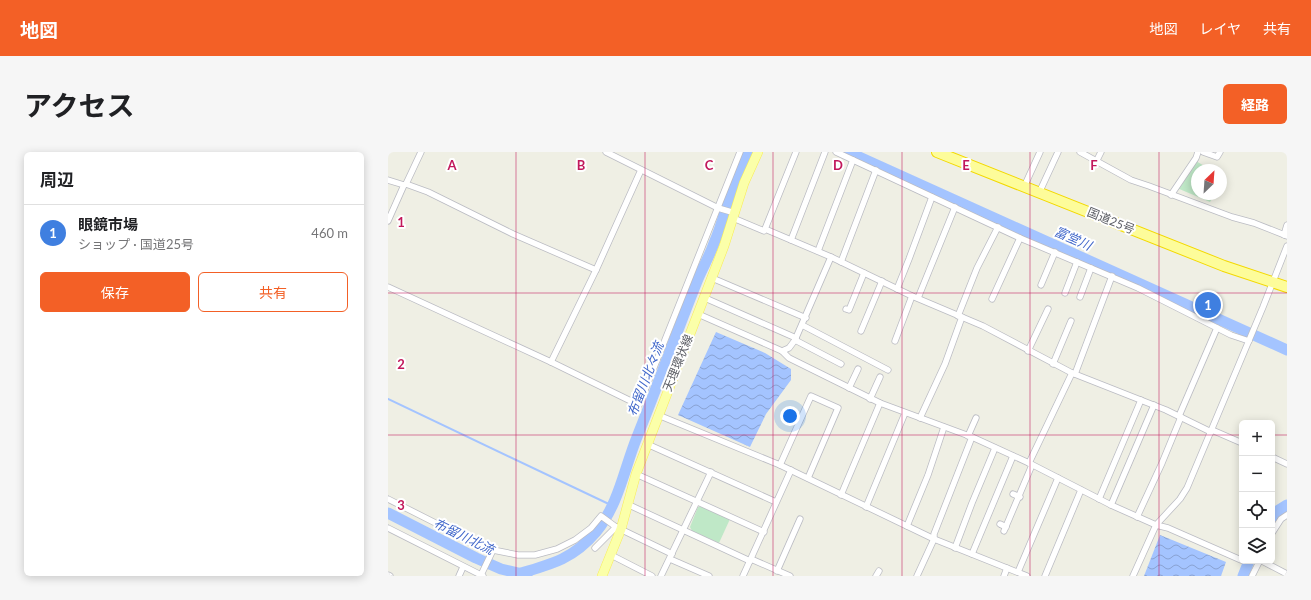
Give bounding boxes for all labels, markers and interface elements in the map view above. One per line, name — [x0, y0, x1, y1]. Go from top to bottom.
text: 地図 — [20, 18, 58, 41]
text: 地図 — [1149, 20, 1177, 37]
text: レイヤ — [1199, 20, 1241, 37]
text: 共有 — [1263, 20, 1291, 37]
button: 経路 — [1223, 84, 1287, 124]
text: アクセス — [24, 88, 135, 122]
text: A — [446, 157, 457, 173]
text: B — [577, 157, 586, 173]
text: C — [705, 157, 714, 173]
text: D — [833, 157, 843, 173]
text: E — [962, 157, 970, 173]
text: F — [1090, 157, 1098, 173]
north arrow — [1191, 164, 1227, 200]
text: 周辺 — [40, 169, 74, 190]
street label: 国道25号 — [1085, 204, 1137, 237]
text: 1 — [397, 214, 405, 230]
text: 眼鏡市場 — [78, 215, 138, 233]
water label: 富堂川 — [1052, 223, 1096, 254]
text: 1 — [49, 225, 57, 241]
text: 460 m — [311, 225, 348, 241]
text: ショップ · 国道25号 — [78, 236, 194, 252]
button: 保存 — [40, 272, 190, 312]
button: 共有 — [198, 272, 348, 312]
pin: 1 — [1195, 290, 1221, 320]
street label: 天理環状線 — [659, 332, 696, 393]
water label: 布留川北々流 — [624, 338, 667, 418]
text: 2 — [397, 356, 405, 372]
your location — [780, 406, 800, 426]
map controls — [1239, 420, 1275, 564]
button: + — [1239, 420, 1275, 456]
button: − — [1239, 456, 1275, 492]
button: locate — [1239, 492, 1275, 528]
text: 3 — [397, 497, 405, 513]
water label: 布留川北流 — [431, 515, 499, 558]
button: layers — [1239, 528, 1275, 564]

